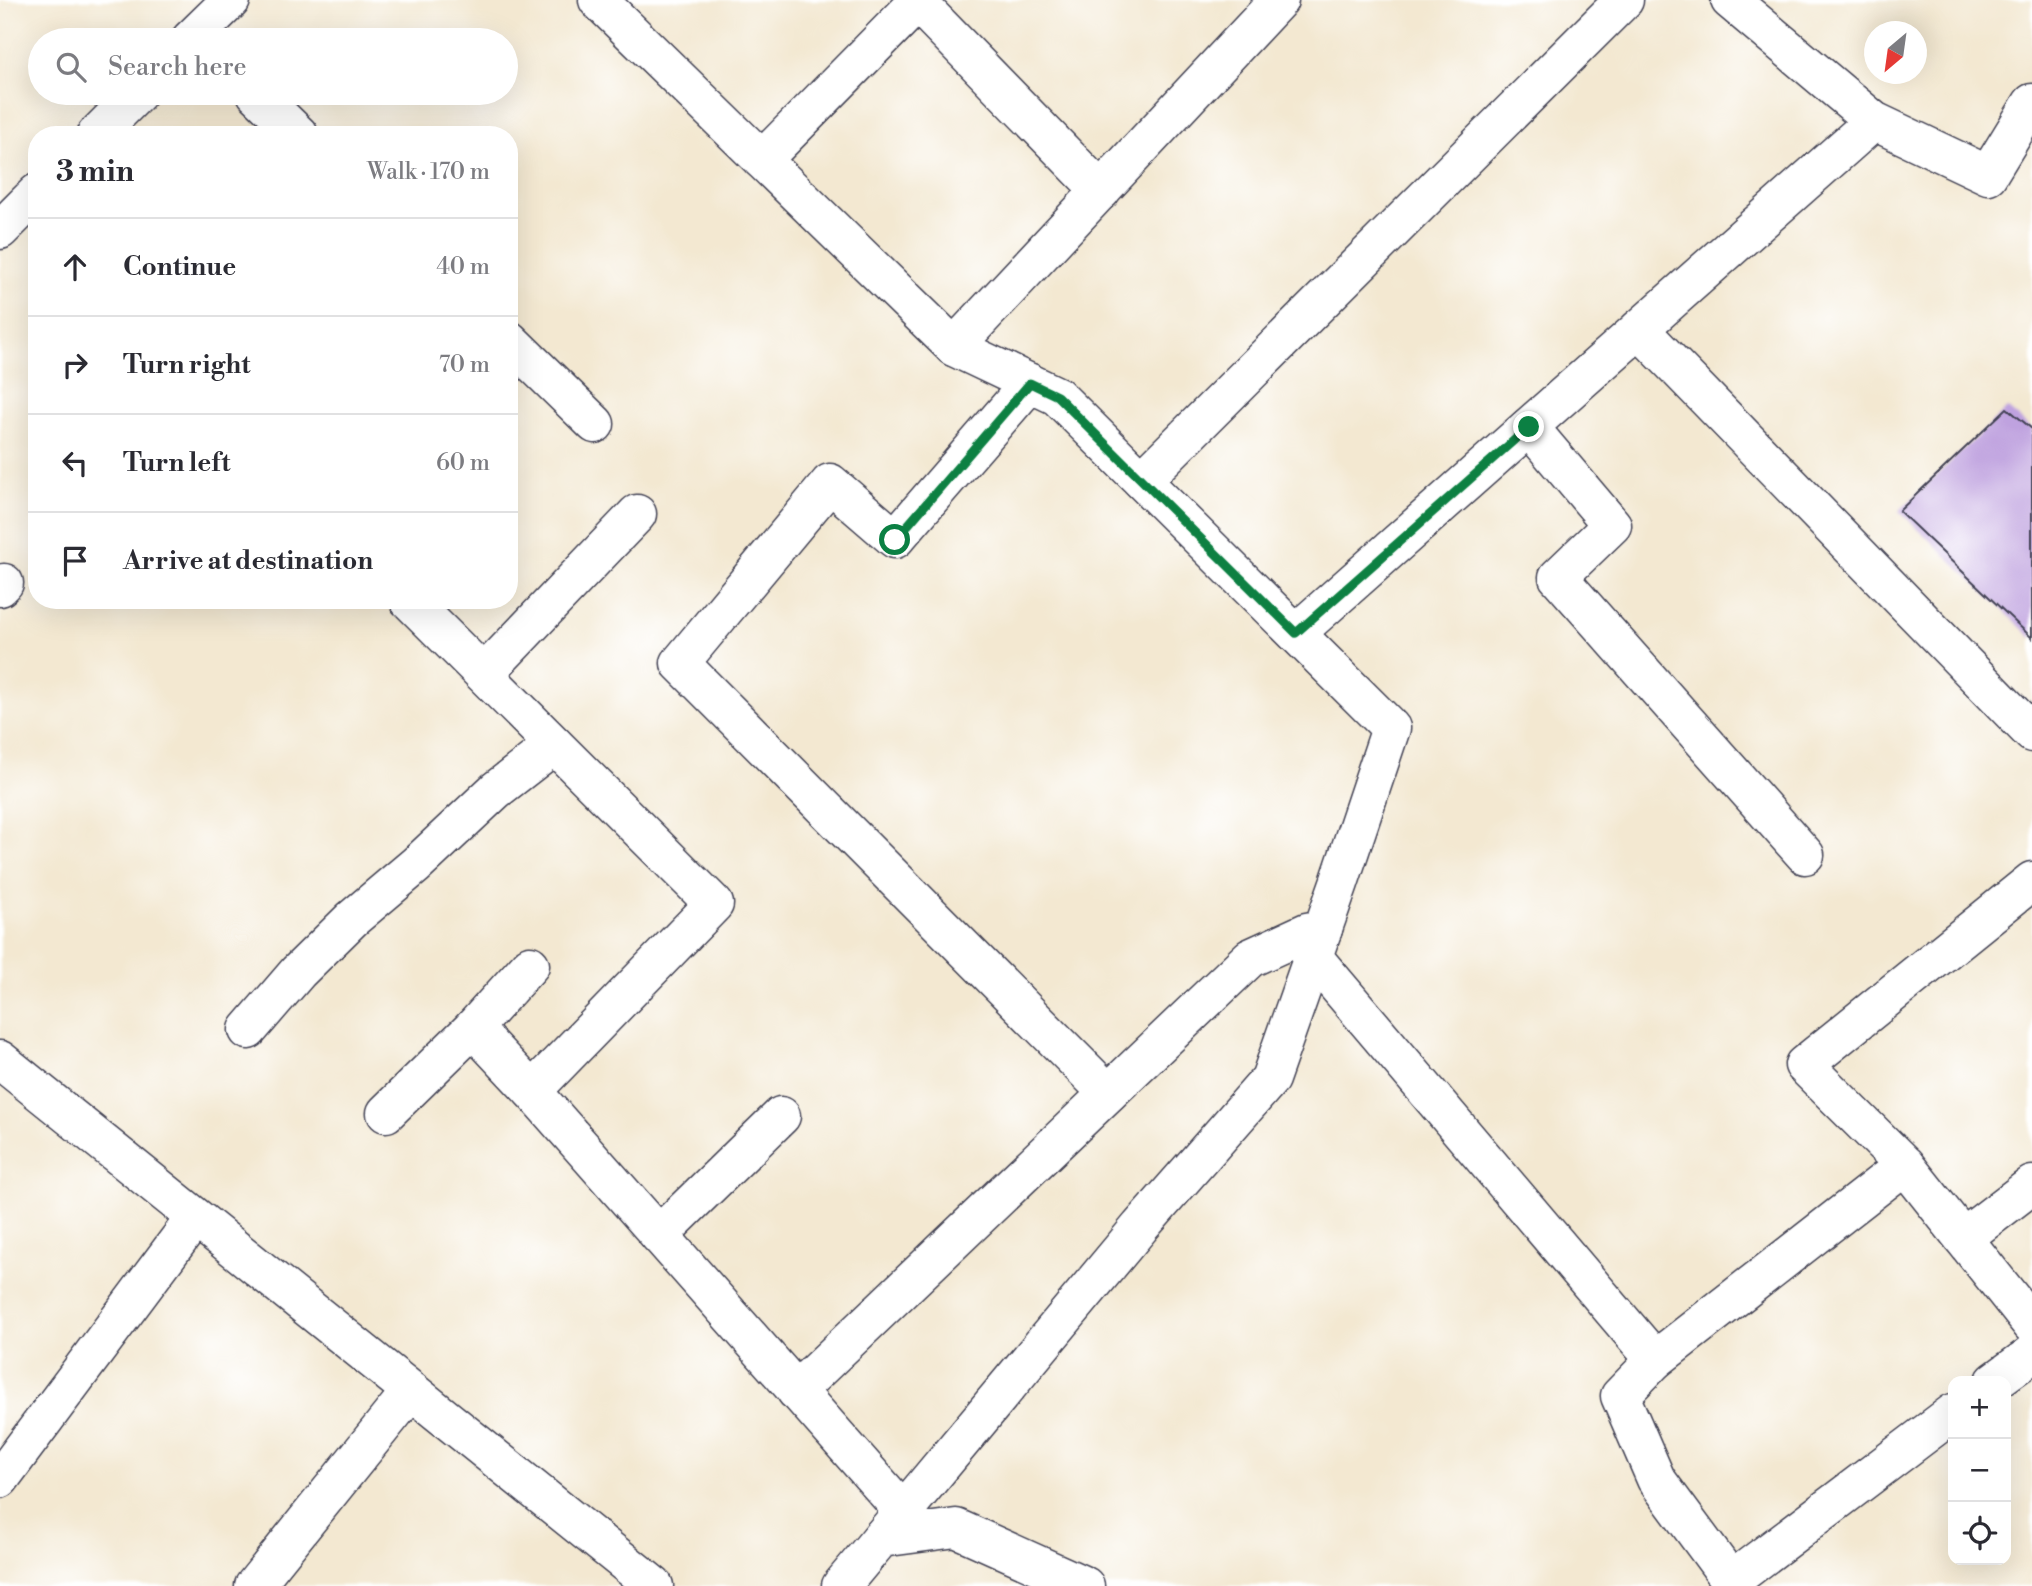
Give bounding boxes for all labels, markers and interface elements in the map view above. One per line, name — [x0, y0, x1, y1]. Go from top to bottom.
north arrow — [1864, 21, 1927, 84]
search box — [28, 28, 518, 105]
icon: search — [52, 48, 90, 86]
text: Search here — [108, 51, 247, 83]
text: 3 min — [56, 153, 134, 191]
text: Walk · 170 m — [367, 158, 490, 186]
icon: ahead — [56, 248, 94, 286]
text: Continue — [123, 251, 236, 283]
text: 40 m — [436, 253, 490, 281]
icon: right — [56, 346, 94, 384]
text: Turn right — [123, 349, 251, 381]
text: 70 m — [439, 351, 490, 379]
route end — [1513, 411, 1544, 442]
icon: left — [56, 444, 94, 482]
text: Turn left — [123, 447, 231, 479]
text: 60 m — [436, 449, 490, 477]
route start — [879, 524, 910, 555]
icon: arrive — [56, 542, 94, 580]
text: Arrive at destination — [123, 545, 373, 577]
map controls — [1948, 1376, 2011, 1565]
button: + — [1948, 1376, 2011, 1439]
button: − — [1948, 1439, 2011, 1502]
button: locate — [1948, 1502, 2011, 1565]

